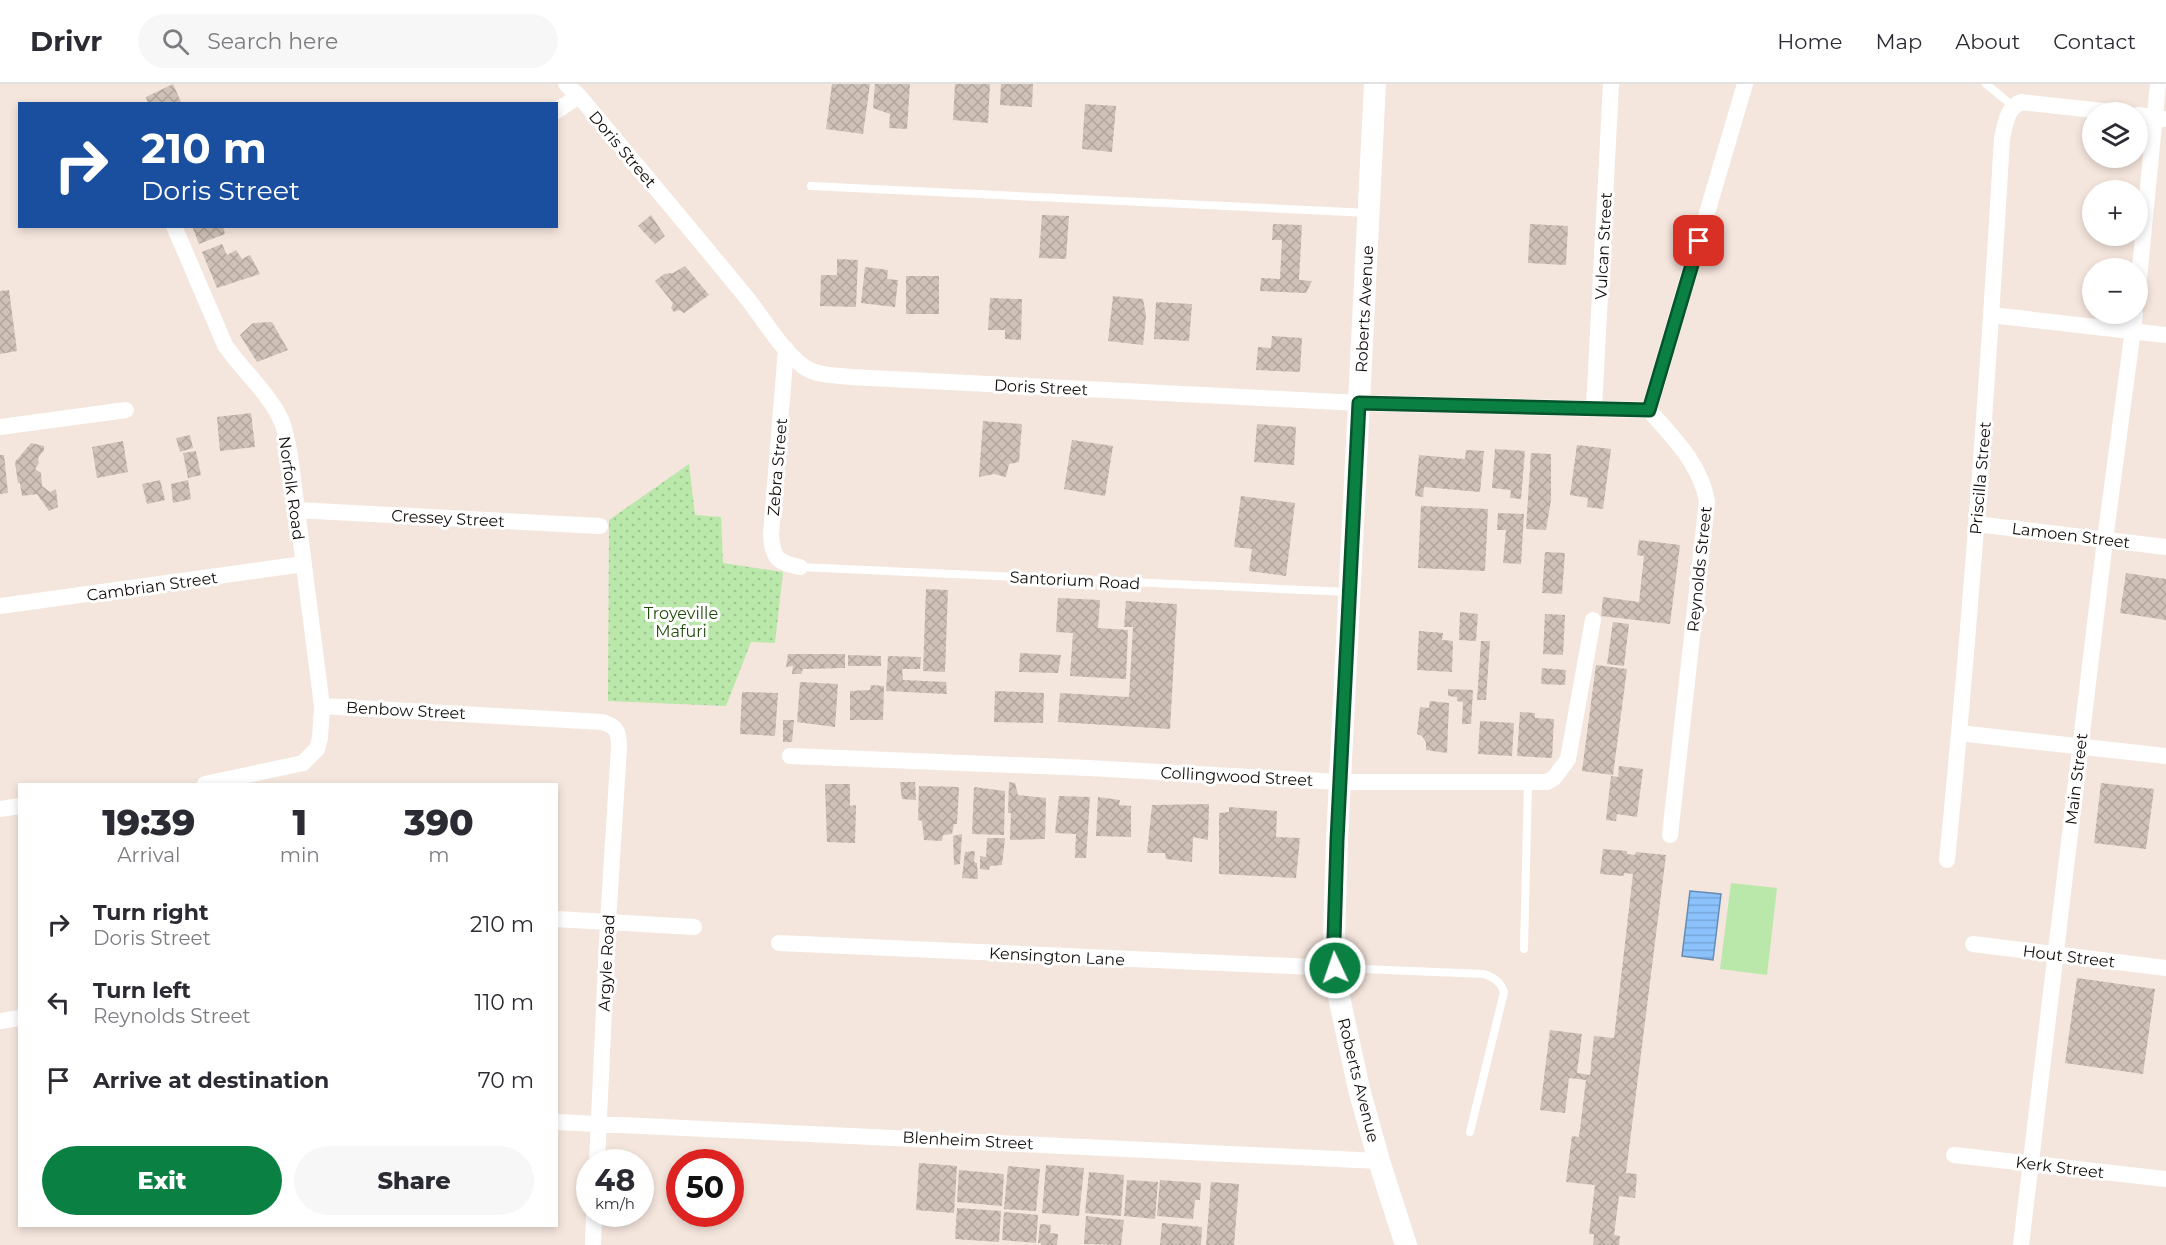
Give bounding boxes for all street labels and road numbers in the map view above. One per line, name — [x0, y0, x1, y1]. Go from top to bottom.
street label: Doris Street — [585, 107, 660, 192]
street label: Vulcan Street — [1591, 191, 1616, 300]
street label: Roberts Avenue — [1352, 245, 1377, 373]
street label: Doris Street — [993, 376, 1089, 399]
street label: Zebra Street — [764, 417, 791, 517]
street label: Priscilla Street — [1966, 420, 1995, 535]
street label: Norfolk Road — [275, 435, 308, 541]
street label: Reynolds Street — [1683, 505, 1716, 633]
street label: Cressey Street — [391, 506, 506, 531]
street label: Lamoen Street — [2011, 519, 2132, 552]
street label: Cambrian Street — [85, 568, 219, 605]
street label: Santorium Road — [1009, 568, 1141, 593]
street label: Benbow Street — [346, 698, 467, 723]
street label: Main Street — [2061, 732, 2092, 826]
street label: Collingwood Street — [1160, 763, 1314, 790]
street label: Argyle Road — [594, 914, 619, 1012]
street label: Hout Street — [2022, 941, 2117, 972]
street label: Kensington Lane — [989, 943, 1125, 970]
street label: Roberts Avenue — [1334, 1016, 1383, 1144]
street label: Blenheim Street — [902, 1128, 1034, 1153]
street label: Kerk Street — [2015, 1153, 2106, 1182]

